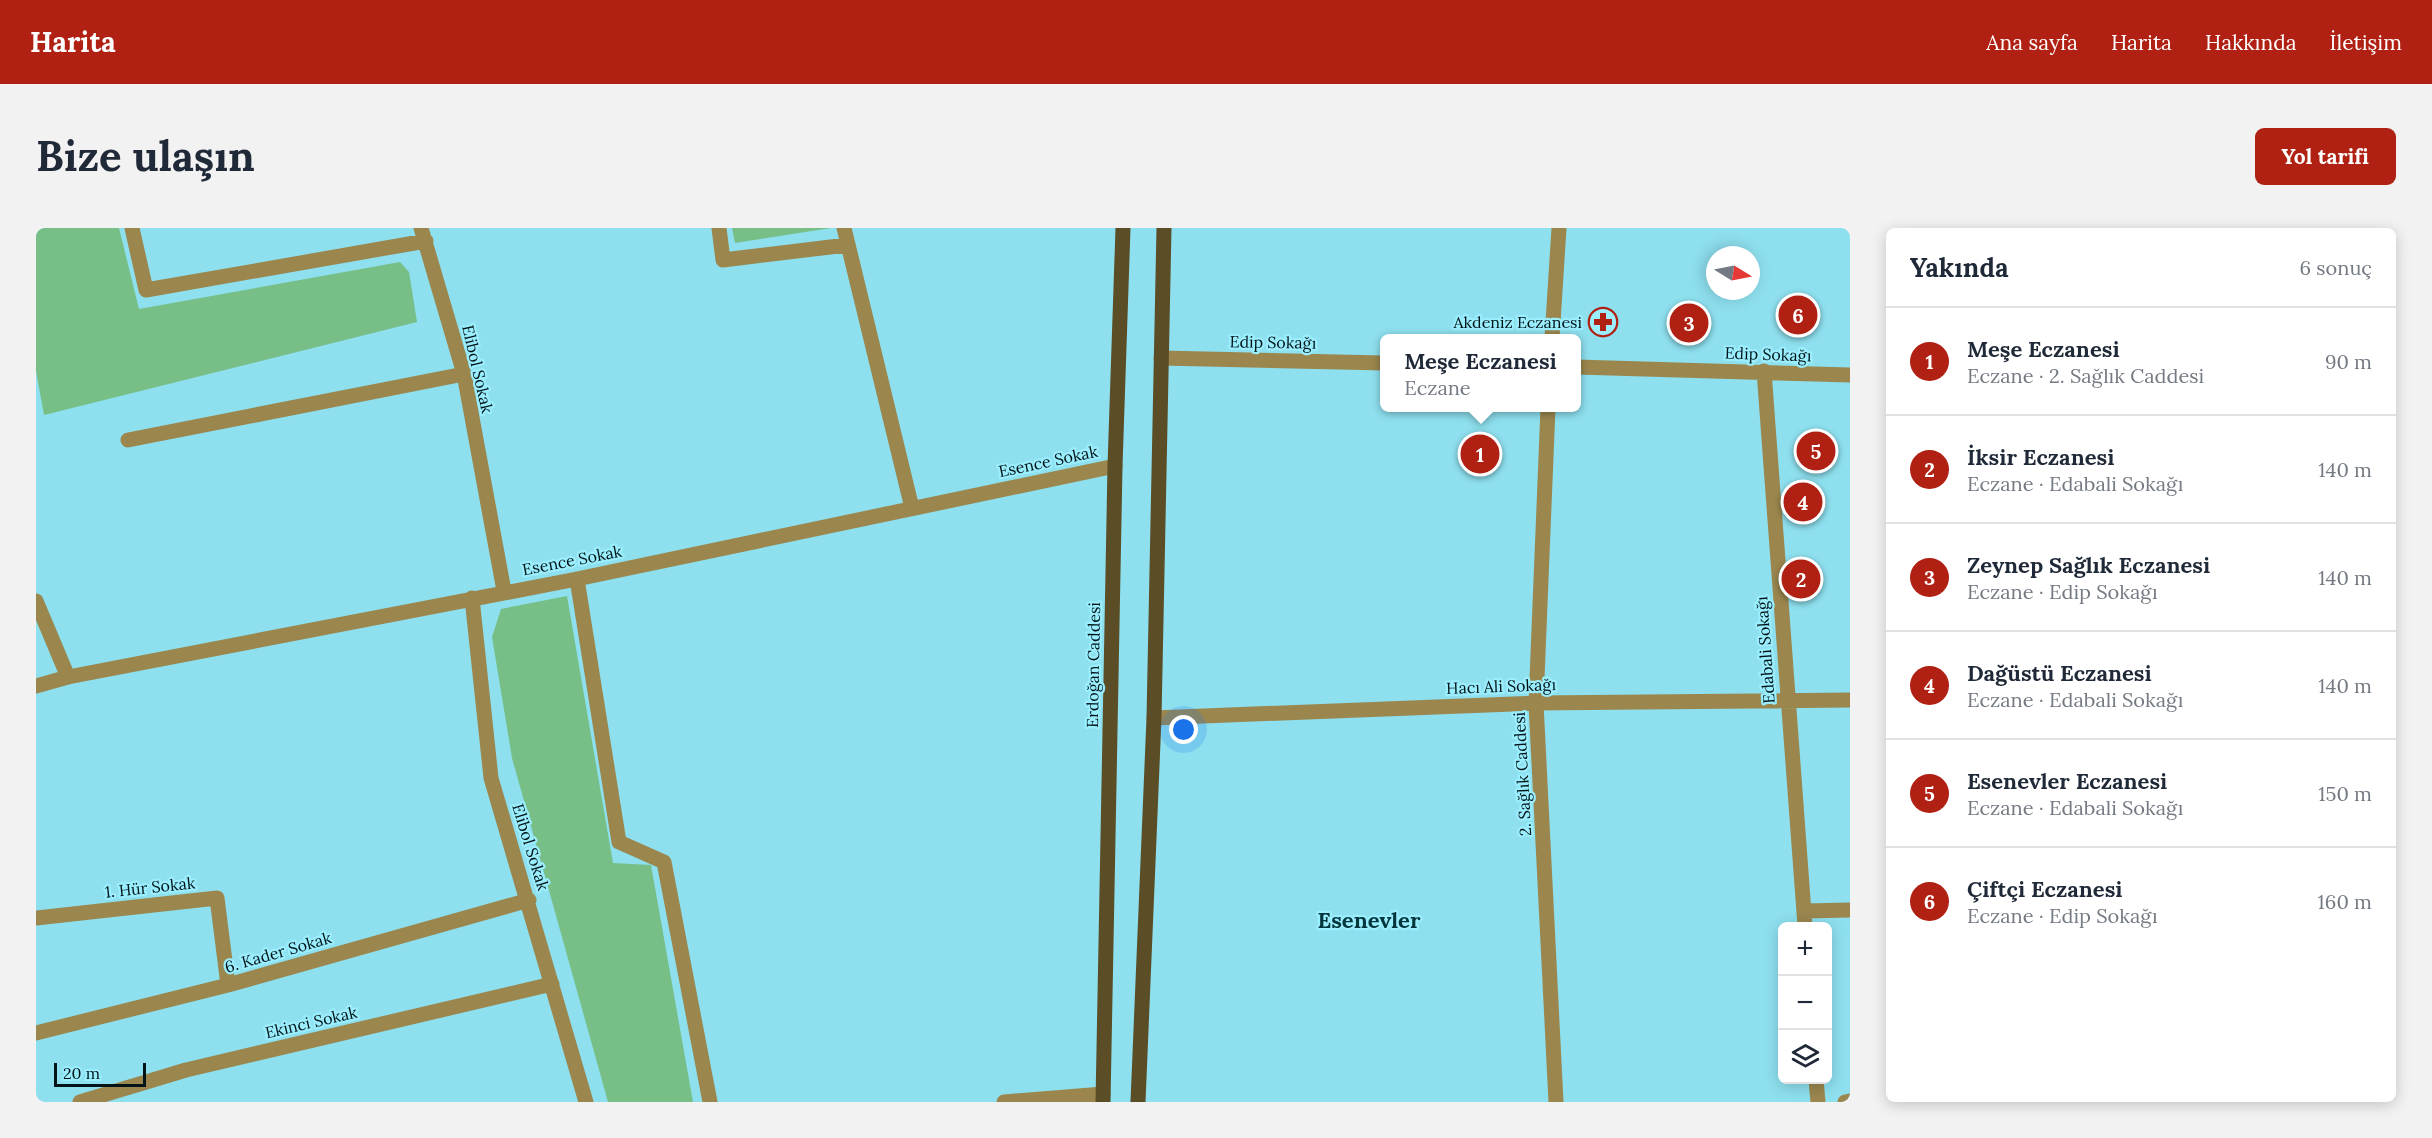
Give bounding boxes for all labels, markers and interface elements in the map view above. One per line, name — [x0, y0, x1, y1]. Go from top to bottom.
text: Harita — [30, 24, 116, 60]
text: Ana sayfa — [1986, 29, 2078, 56]
text: Harita — [2111, 29, 2172, 56]
text: Hakkında — [2205, 29, 2297, 56]
text: İletişim — [2330, 29, 2402, 56]
button: Yol tarifi — [2255, 128, 2396, 185]
text: Bize ulaşın — [36, 129, 255, 183]
north arrow — [1706, 246, 1760, 300]
text: Yakında — [1910, 251, 2009, 284]
text: 6 sonuç — [2300, 255, 2372, 280]
pin: 6 — [1778, 292, 1818, 338]
pin: 3 — [1670, 300, 1708, 346]
pharmacy icon: Akdeniz Eczanesi — [1587, 306, 1619, 338]
place label: Akdeniz Eczanesi — [1453, 312, 1582, 332]
street label: Elibol Sokak — [458, 323, 498, 415]
street label: Edip Sokağı — [1229, 331, 1317, 353]
popup — [1380, 334, 1581, 412]
text: Meşe Eczanesi — [1967, 335, 2120, 363]
street label: Edip Sokağı — [1724, 342, 1812, 366]
text: Meşe Eczanesi — [1404, 347, 1557, 375]
text: 1 — [1925, 349, 1934, 374]
text: 90 m — [2325, 349, 2372, 374]
text: Eczane · 2. Sağlık Caddesi — [1967, 363, 2204, 388]
text: Eczane — [1404, 375, 1471, 400]
pin: 5 — [1796, 428, 1836, 474]
pin: 1 — [1460, 432, 1500, 476]
street label: Esence Sokak — [997, 441, 1100, 481]
text: İksir Eczanesi — [1967, 443, 2114, 471]
text: 2 — [1924, 457, 1935, 482]
text: 140 m — [2318, 457, 2372, 482]
text: Eczane · Edabali Sokağı — [1967, 471, 2183, 496]
pin: 4 — [1784, 480, 1822, 524]
street label: Esence Sokak — [521, 540, 624, 579]
text: Zeynep Sağlık Eczanesi — [1967, 551, 2210, 579]
pin: 2 — [1782, 556, 1820, 602]
text: 3 — [1924, 565, 1935, 590]
text: 140 m — [2318, 565, 2372, 590]
text: Eczane · Edip Sokağı — [1967, 579, 2158, 604]
street label: Edabali Sokağı — [1751, 596, 1779, 704]
street label: Erdoğan Caddesi — [1082, 602, 1104, 728]
text: Dağüstü Eczanesi — [1967, 659, 2152, 687]
text: 4 — [1924, 673, 1935, 698]
text: 140 m — [2318, 673, 2372, 698]
street label: Hacı Ali Sokağı — [1446, 674, 1556, 698]
text: Eczane · Edabali Sokağı — [1967, 687, 2183, 712]
street label: 2. Sağlık Caddesi — [1509, 712, 1535, 836]
your location — [1169, 715, 1198, 744]
text: Esenevler Eczanesi — [1967, 767, 2167, 795]
text: 5 — [1924, 781, 1935, 806]
text: 150 m — [2318, 781, 2372, 806]
text: Eczane · Edabali Sokağı — [1967, 795, 2183, 820]
street label: Elibol Sokak — [508, 801, 554, 893]
street label: 1. Hür Sokak — [104, 872, 197, 902]
text: Çiftçi Eczanesi — [1967, 875, 2123, 903]
text: 6 — [1924, 889, 1935, 914]
text: 160 m — [2318, 889, 2372, 914]
text: Eczane · Edip Sokağı — [1967, 903, 2158, 928]
district label: Esenevler — [1318, 906, 1421, 934]
map controls — [1778, 922, 1832, 1084]
button: + — [1778, 922, 1832, 976]
street label: 6. Kader Sokak — [222, 927, 334, 977]
button: − — [1778, 976, 1832, 1030]
street label: Ekinci Sokak — [263, 1002, 359, 1042]
button: layers — [1778, 1030, 1832, 1084]
scale bar — [54, 1060, 146, 1088]
text: 20 m — [63, 1063, 100, 1083]

